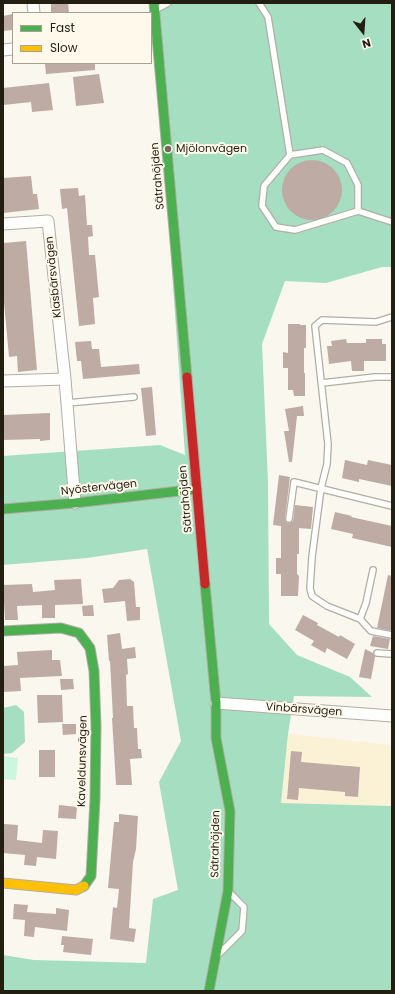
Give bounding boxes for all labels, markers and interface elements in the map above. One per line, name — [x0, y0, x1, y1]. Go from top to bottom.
legend — [12, 12, 152, 64]
north arrow — [343, 12, 383, 52]
text: Fast — [50, 19, 75, 36]
text: N — [360, 35, 373, 52]
text: Slow — [50, 39, 78, 56]
street label: Sätrahöjden — [148, 142, 168, 210]
place label: Mjölonvägen — [176, 142, 247, 156]
marker: Mjölonvägen — [163, 144, 173, 154]
street label: Klasbärsvägen — [43, 235, 65, 319]
street label: Sätrahöjden — [176, 465, 196, 533]
street label: Nyöstervägen — [60, 477, 138, 499]
street label: Vinbärsvägen — [265, 701, 343, 719]
street label: Kaveldunsvägen — [76, 715, 90, 807]
street label: Sätrahöjden — [209, 810, 223, 878]

